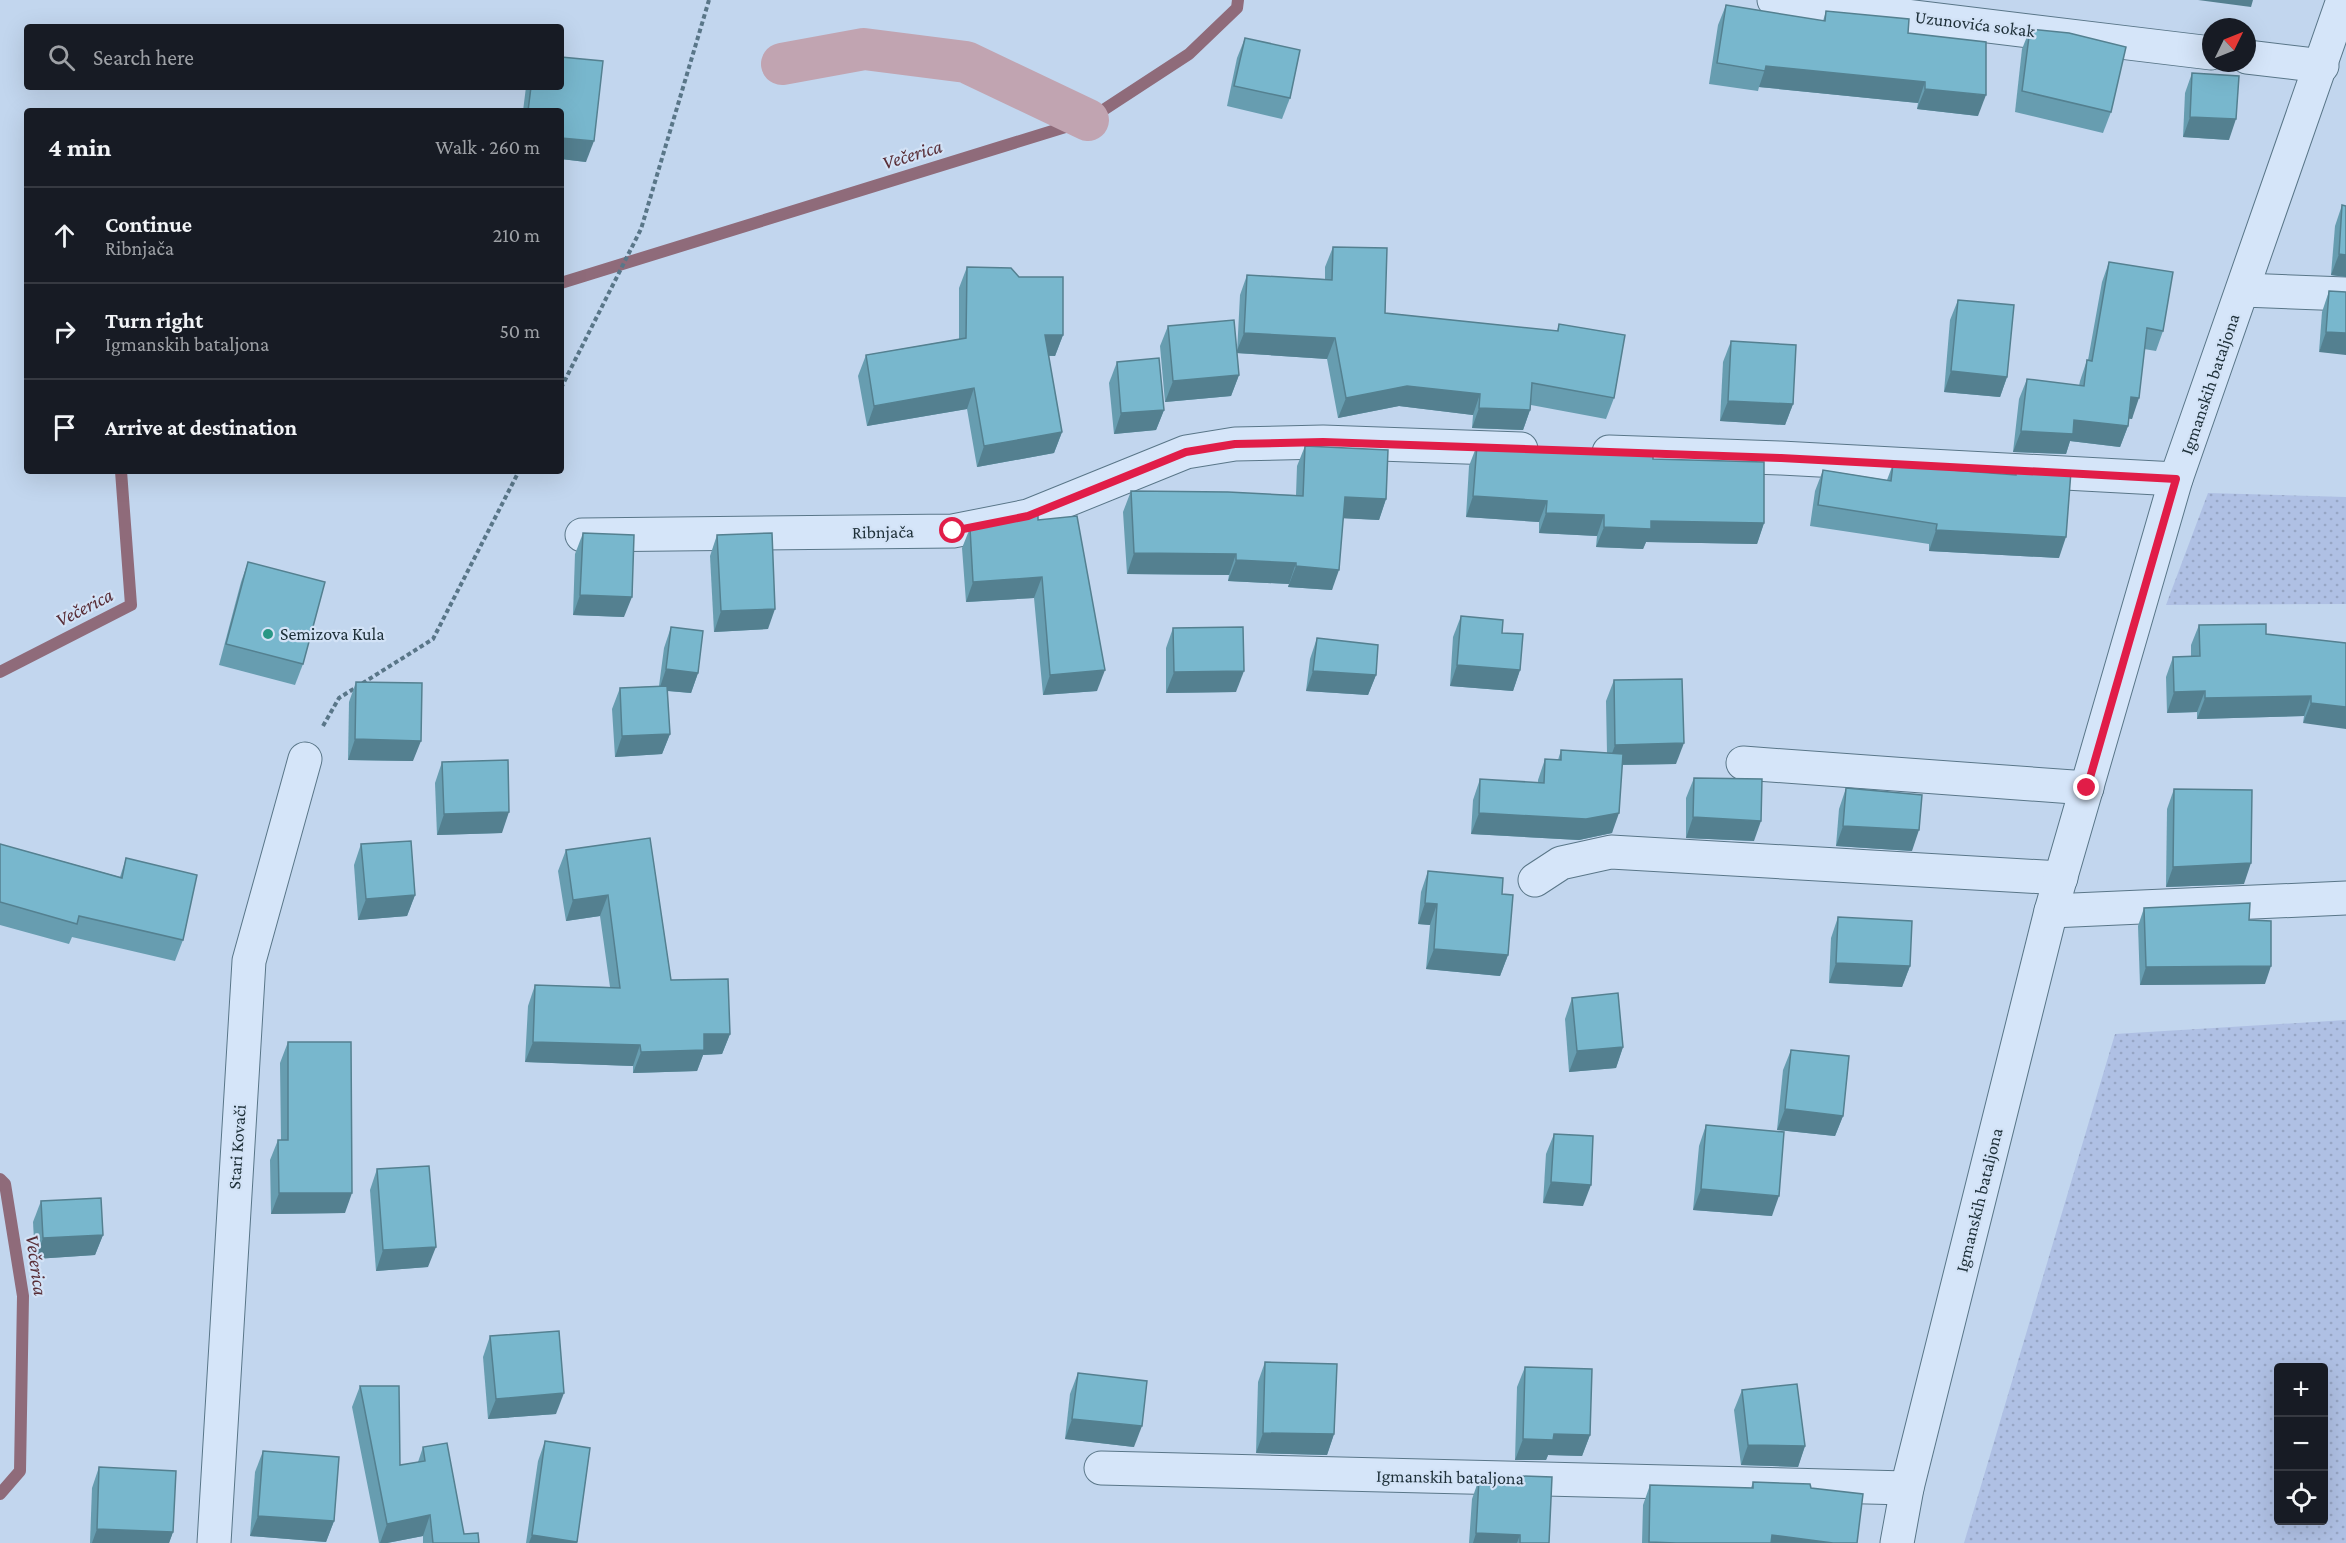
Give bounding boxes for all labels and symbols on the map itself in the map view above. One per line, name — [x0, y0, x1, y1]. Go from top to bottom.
street label: Uzunovića sokak — [1914, 7, 2037, 41]
north arrow — [2202, 18, 2256, 72]
water label: Večerica — [879, 134, 945, 174]
street label: Igmanskih bataljona — [2176, 311, 2244, 458]
route start — [939, 517, 965, 543]
street label: Ribnjača — [852, 521, 914, 544]
water label: Večerica — [52, 583, 116, 631]
place label: Semizova Kula — [280, 624, 385, 644]
marker: Semizova Kula — [261, 627, 275, 641]
route end — [2073, 774, 2099, 800]
street label: Stari Kovači — [224, 1104, 250, 1190]
street label: Igmanskih bataljona — [1951, 1126, 2008, 1274]
water label: Večerica — [22, 1233, 52, 1297]
street label: Igmanskih bataljona — [1376, 1466, 1524, 1489]

